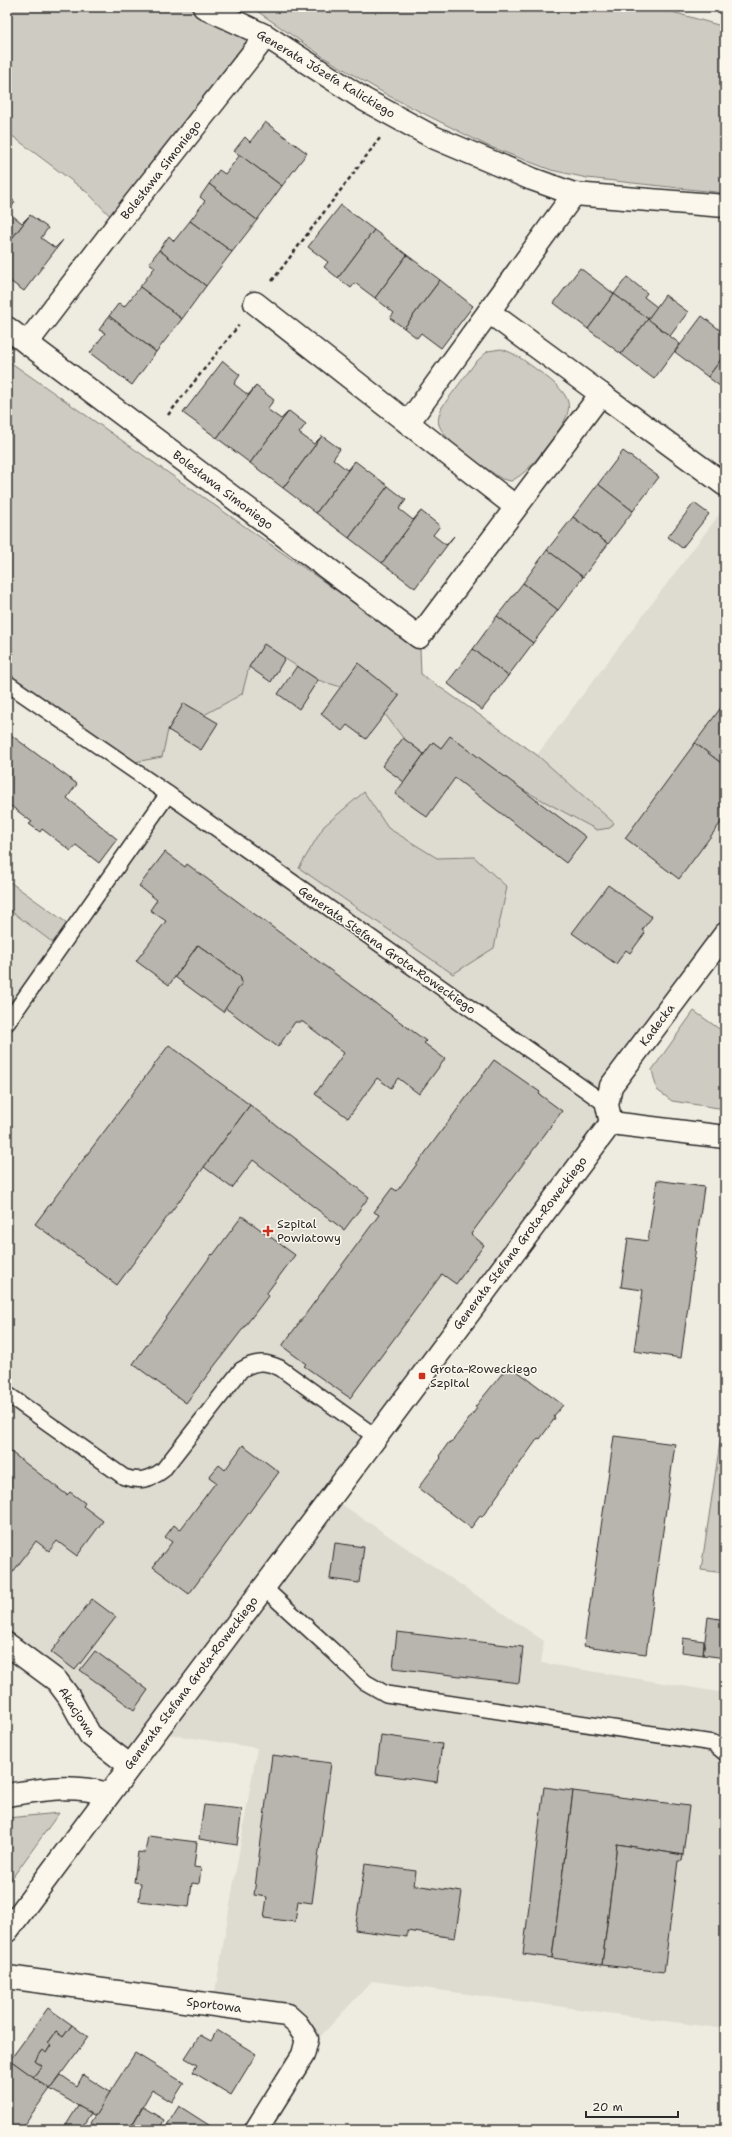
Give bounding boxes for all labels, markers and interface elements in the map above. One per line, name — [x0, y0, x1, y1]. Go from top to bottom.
street label: Generała Józefa Kalickiego — [254, 26, 398, 122]
street label: Bolesława Simoniego — [117, 117, 205, 223]
street label: Bolesława Simoniego — [169, 447, 277, 533]
street label: Generała Stefana Grota-Roweckiego — [295, 882, 479, 1018]
street label: Kadecka — [636, 1000, 678, 1049]
street label: Generała Stefana Grota-Roweckiego — [450, 1153, 590, 1333]
place label: Szpital Powiatowy — [277, 1216, 341, 1246]
marker: Szpital Powiatowy — [262, 1225, 274, 1237]
place label: Grota-Roweckiego Szpital — [430, 1361, 537, 1391]
marker: Grota-Roweckiego Szpital — [417, 1371, 427, 1381]
street label: Generała Stefana Grota-Roweckiego — [121, 1593, 261, 1773]
street label: Akacjowa — [55, 1684, 99, 1740]
street label: Sportowa — [186, 1994, 243, 2016]
scale bar — [586, 2093, 678, 2119]
text: 20 m — [592, 2099, 623, 2115]

